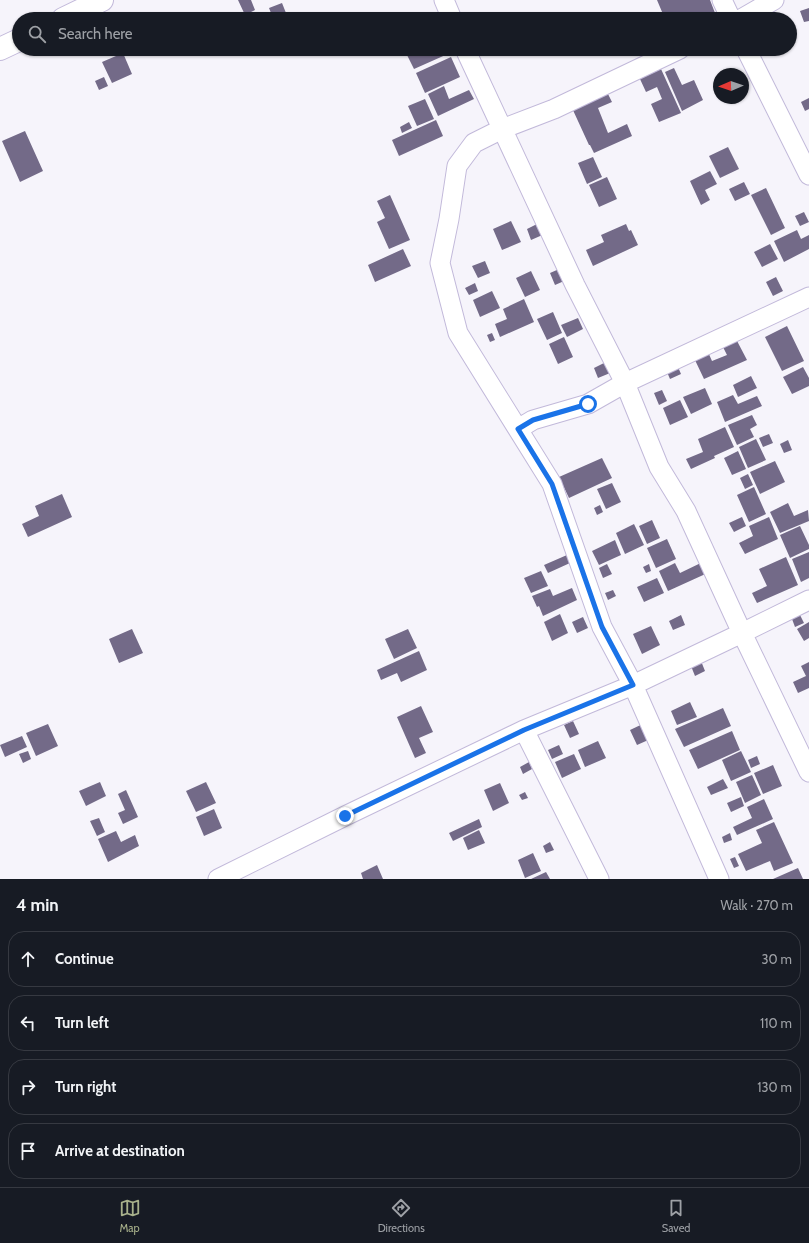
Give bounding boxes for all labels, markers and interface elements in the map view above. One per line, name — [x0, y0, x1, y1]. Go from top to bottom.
search box — [12, 12, 797, 56]
icon: search — [26, 23, 48, 45]
text: Search here — [58, 25, 133, 43]
north arrow — [713, 68, 749, 104]
route start — [579, 395, 597, 413]
route end — [336, 807, 354, 825]
text: 4 min — [16, 895, 59, 915]
text: Walk · 270 m — [721, 897, 793, 913]
icon: ahead — [17, 948, 39, 970]
text: Continue — [55, 950, 114, 968]
text: 30 m — [762, 951, 792, 967]
icon: left — [17, 1012, 39, 1034]
text: Turn left — [55, 1014, 109, 1032]
text: 110 m — [760, 1015, 792, 1031]
icon: right — [17, 1076, 39, 1098]
text: Turn right — [55, 1078, 116, 1096]
text: 130 m — [757, 1079, 792, 1095]
icon: arrive — [17, 1140, 39, 1162]
text: Arrive at destination — [55, 1142, 185, 1160]
tab: Map — [119, 1197, 141, 1235]
tab: Directions — [378, 1197, 425, 1235]
tab: Saved — [662, 1197, 690, 1235]

